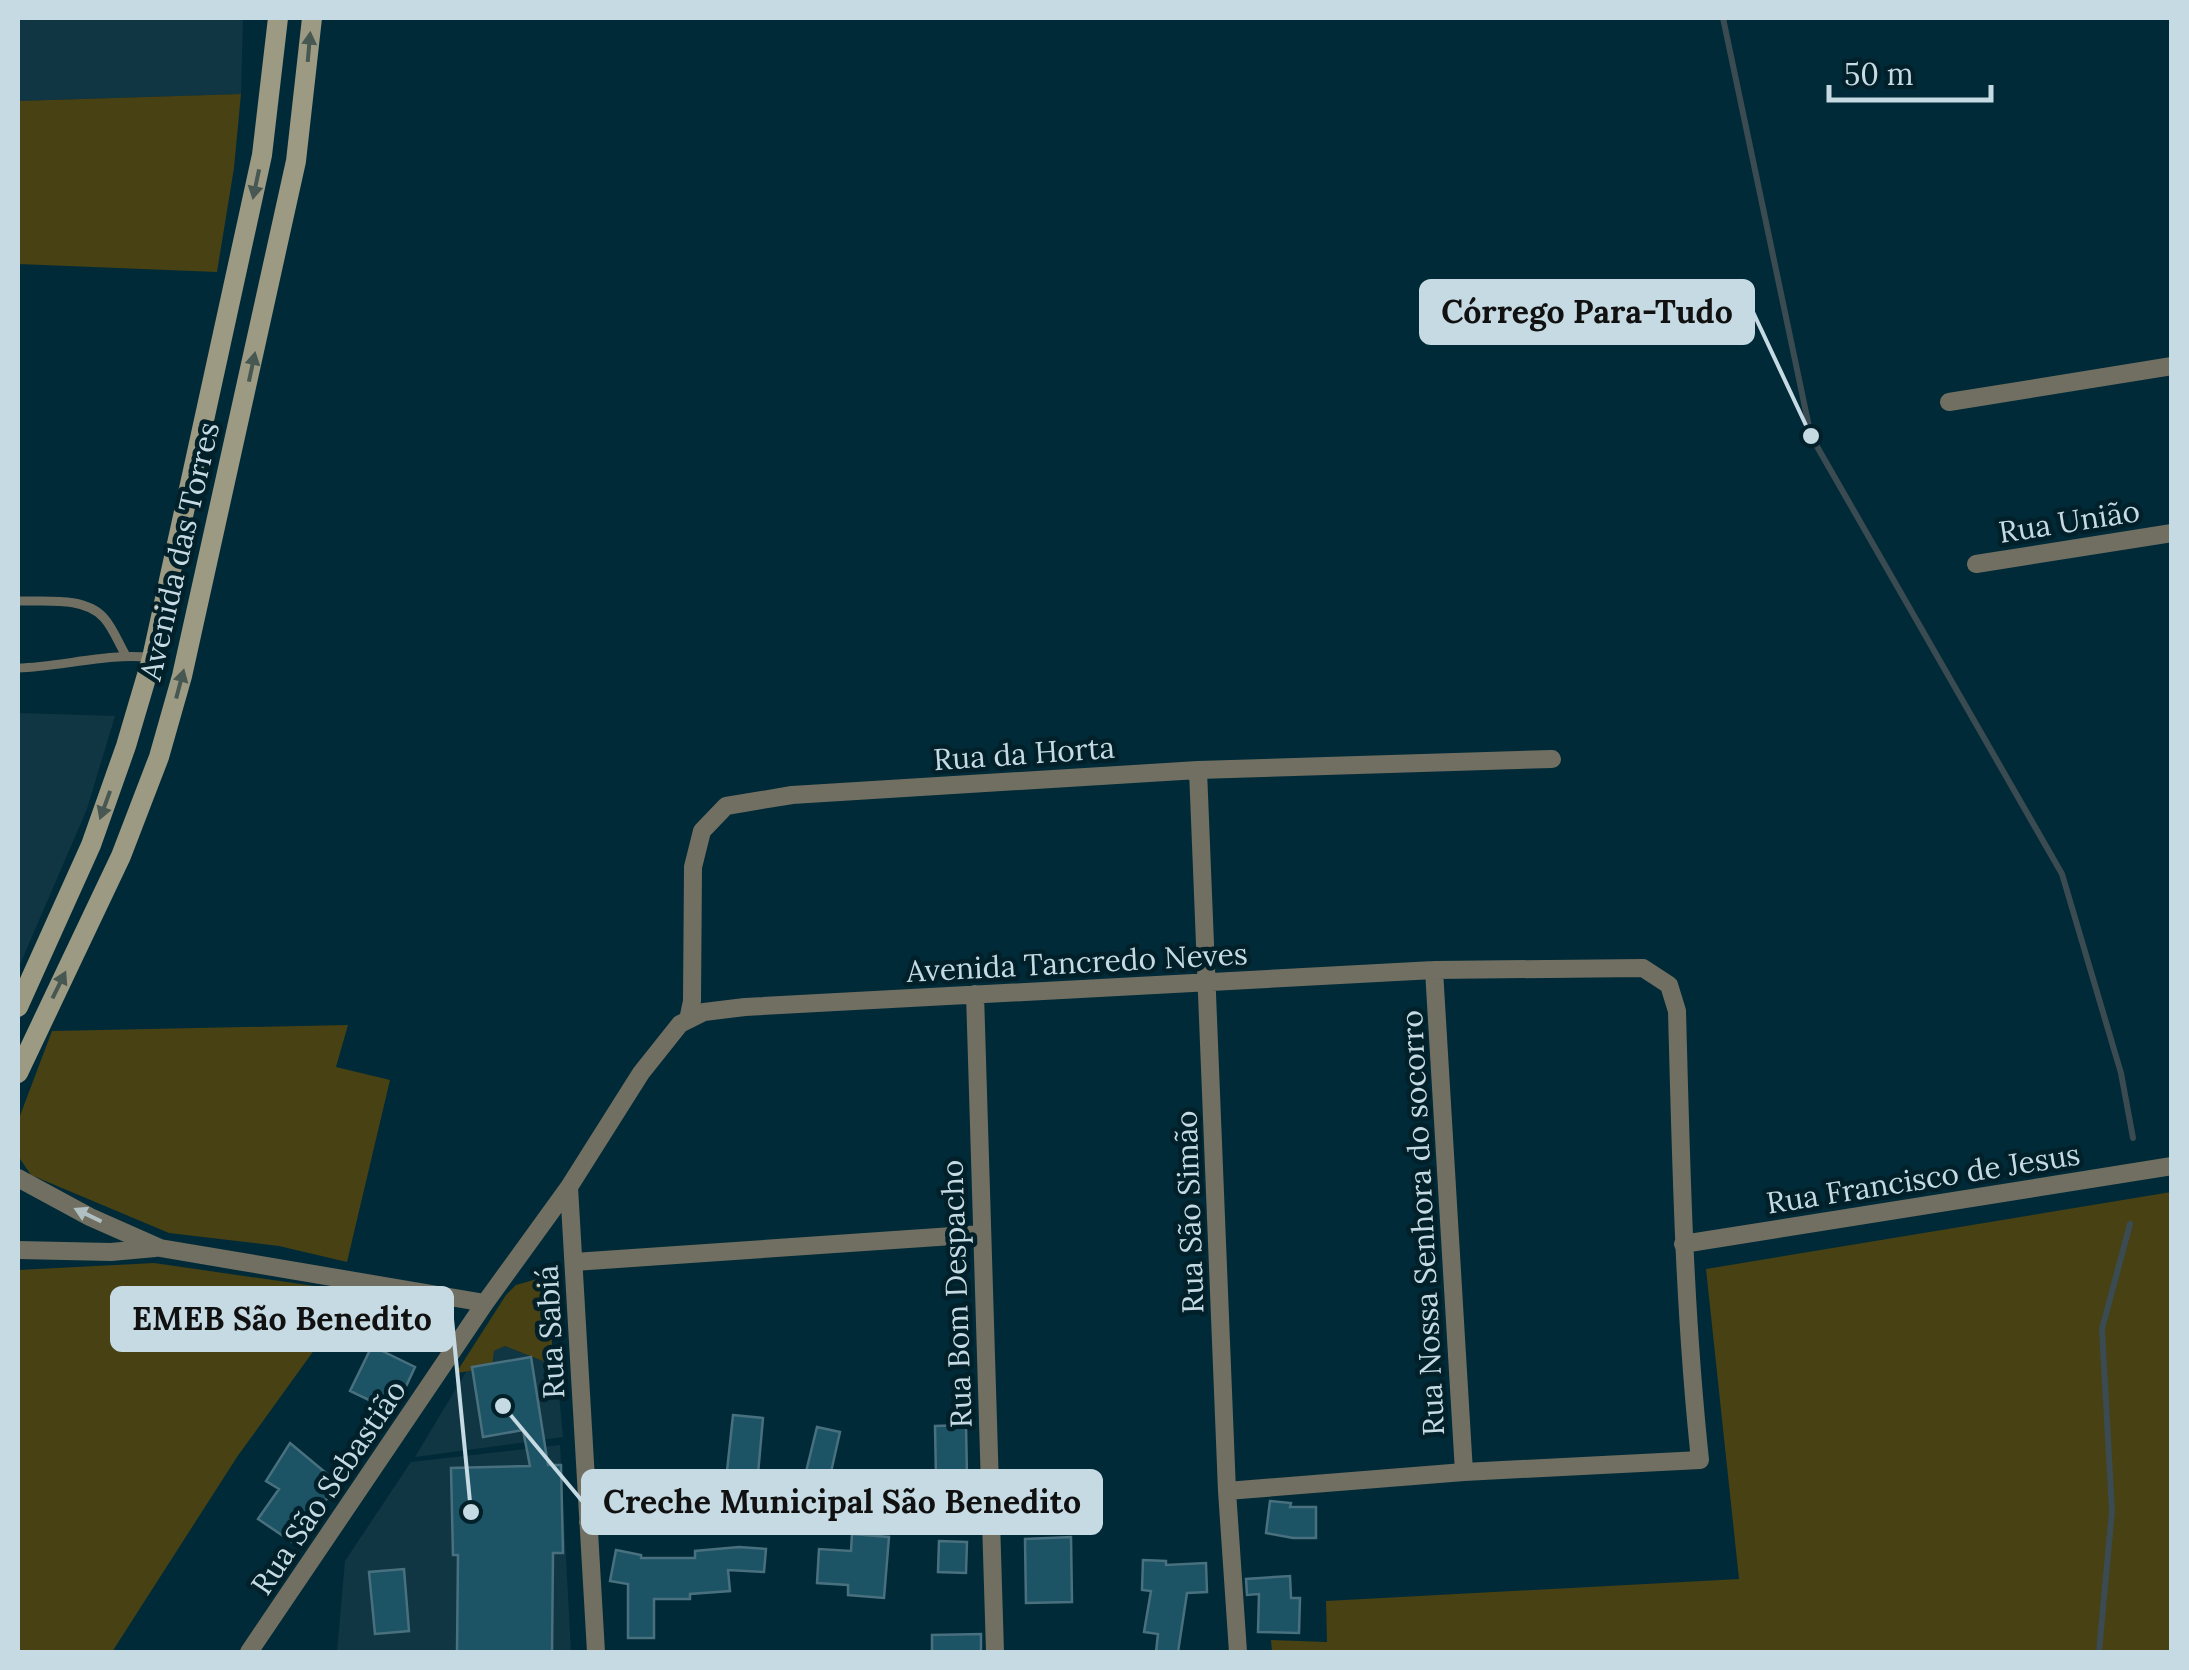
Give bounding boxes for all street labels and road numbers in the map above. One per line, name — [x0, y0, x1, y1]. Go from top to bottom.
street label: Avenida das Torres — [131, 418, 227, 685]
street label: Rua União — [1996, 491, 2142, 551]
street label: Rua da Horta — [932, 728, 1116, 778]
street label: Avenida Tancredo Neves — [904, 934, 1249, 990]
street label: Rua Nossa Senhora do socorro — [1392, 1009, 1452, 1437]
street label: Rua São Simão — [1166, 1110, 1212, 1314]
street label: Rua Francisco de Jesus — [1763, 1134, 2083, 1222]
street label: Rua Bom Despacho — [932, 1159, 980, 1429]
street label: Rua Sabiá — [528, 1264, 572, 1400]
street label: Rua São Sebastião — [242, 1372, 414, 1602]

